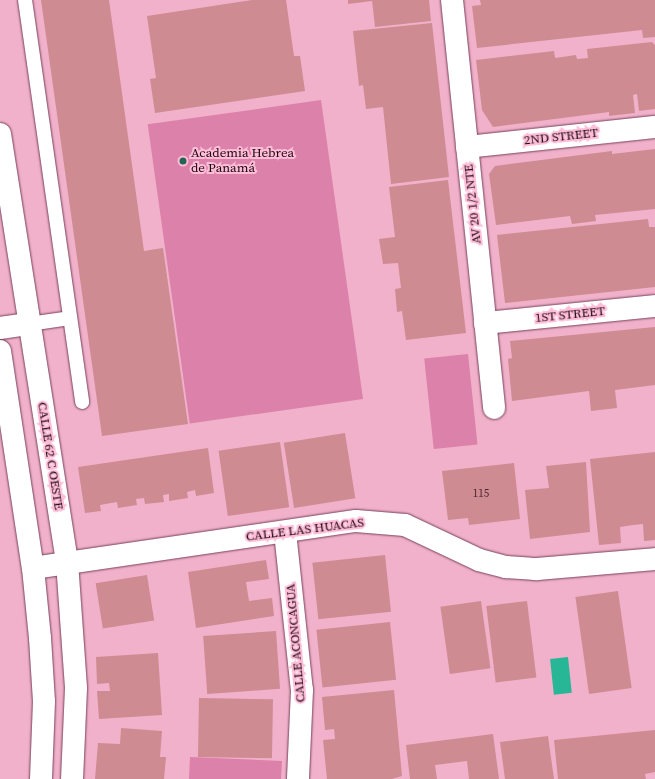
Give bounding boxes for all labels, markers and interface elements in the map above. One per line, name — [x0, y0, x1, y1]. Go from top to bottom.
street label: 2ND STREET — [523, 125, 599, 149]
place label: Academia Hebrea de Panamá — [191, 146, 294, 177]
marker: Academia Hebrea de Panamá — [178, 156, 188, 166]
street label: AV 20 1/2 NTE — [461, 163, 485, 245]
street label: 1ST STREET — [534, 304, 606, 326]
street label: CALLE 62 C OESTE — [34, 401, 66, 511]
house number: 115 — [473, 487, 489, 501]
street label: CALLE LAS HUACAS — [245, 515, 365, 545]
street label: CALLE ACONCAGUA — [283, 583, 309, 703]

